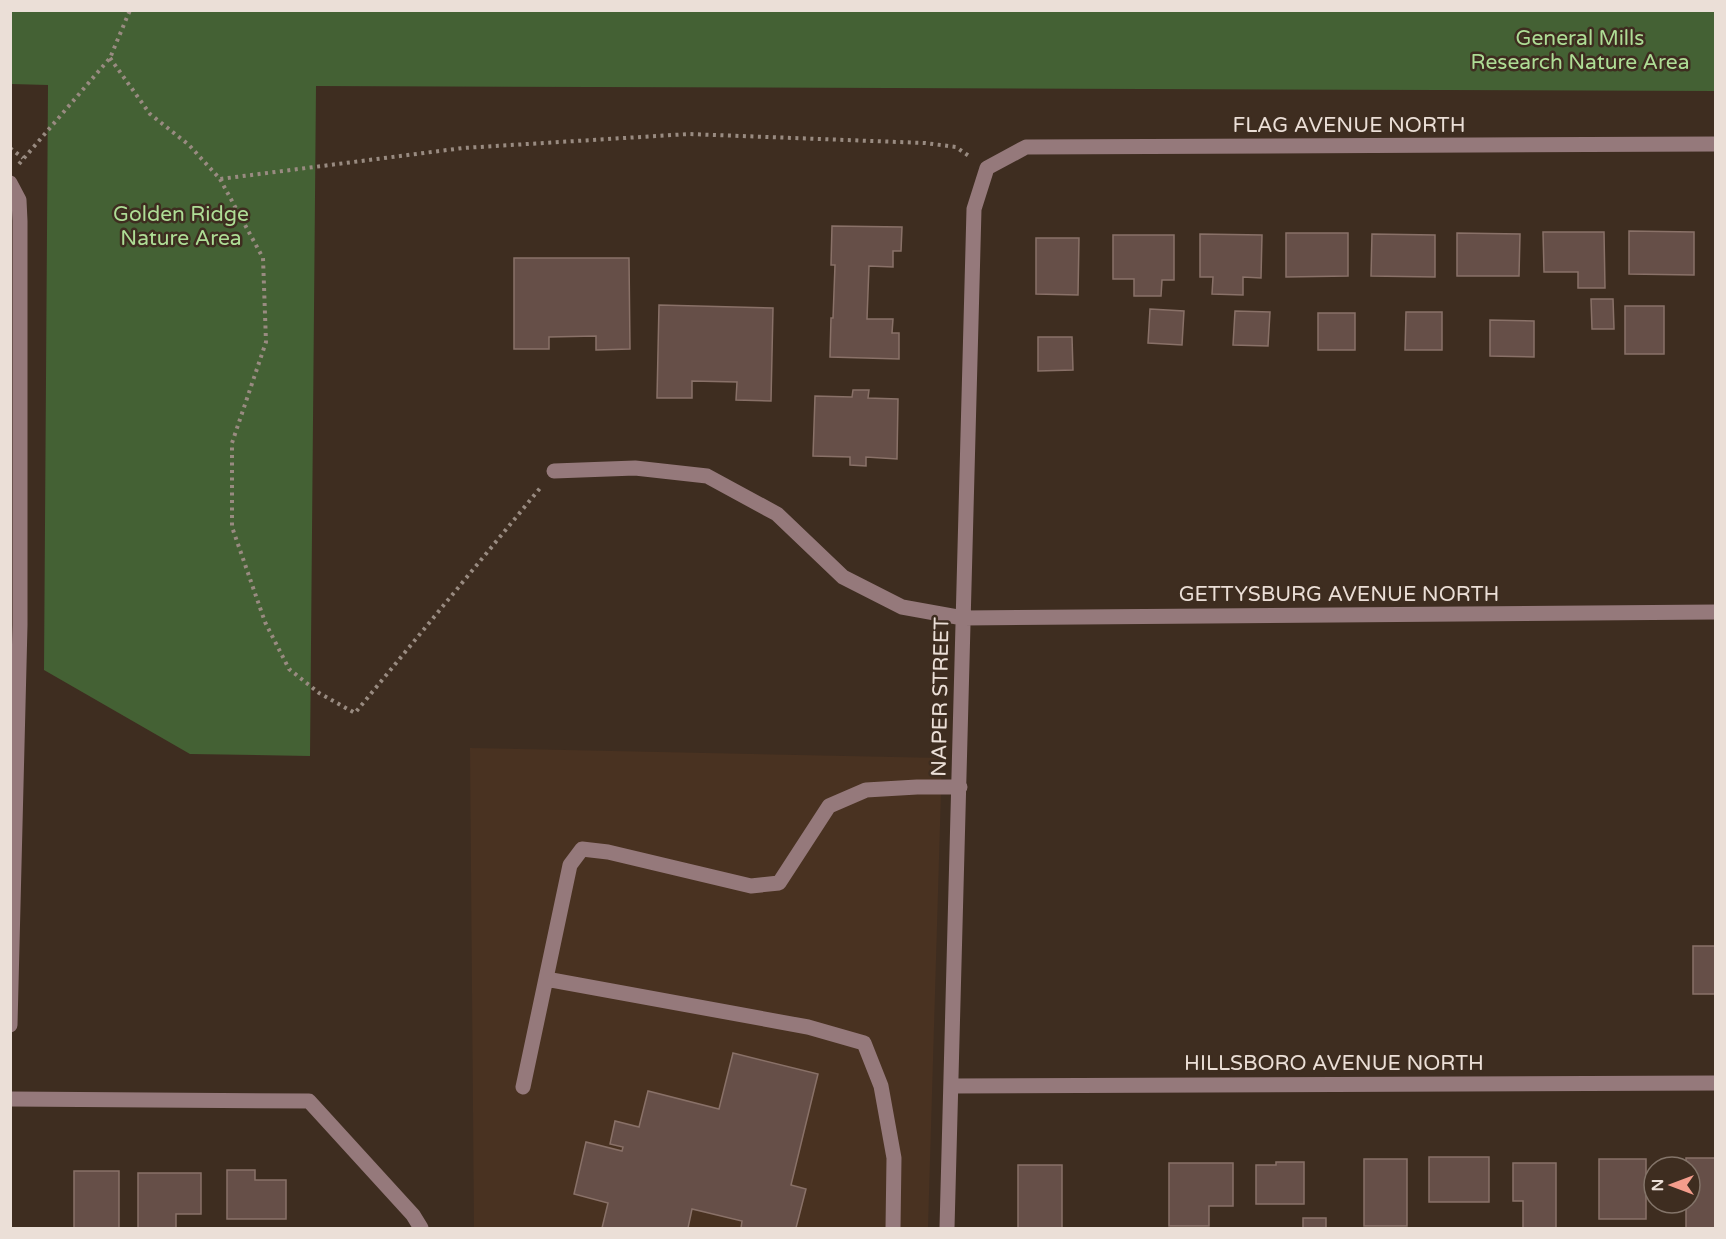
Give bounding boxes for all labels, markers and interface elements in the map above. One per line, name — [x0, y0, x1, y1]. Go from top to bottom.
park label: General Mills Research Nature Area — [1470, 26, 1690, 75]
street label: FLAG AVENUE NORTH — [1232, 113, 1466, 138]
park label: Golden Ridge Nature Area — [113, 202, 249, 251]
street label: GETTYSBURG AVENUE NORTH — [1179, 582, 1499, 607]
street label: NAPER STREET — [927, 617, 954, 777]
street label: HILLSBORO AVENUE NORTH — [1184, 1051, 1484, 1076]
north arrow — [1642, 1155, 1702, 1215]
text: N — [1648, 1179, 1668, 1191]

